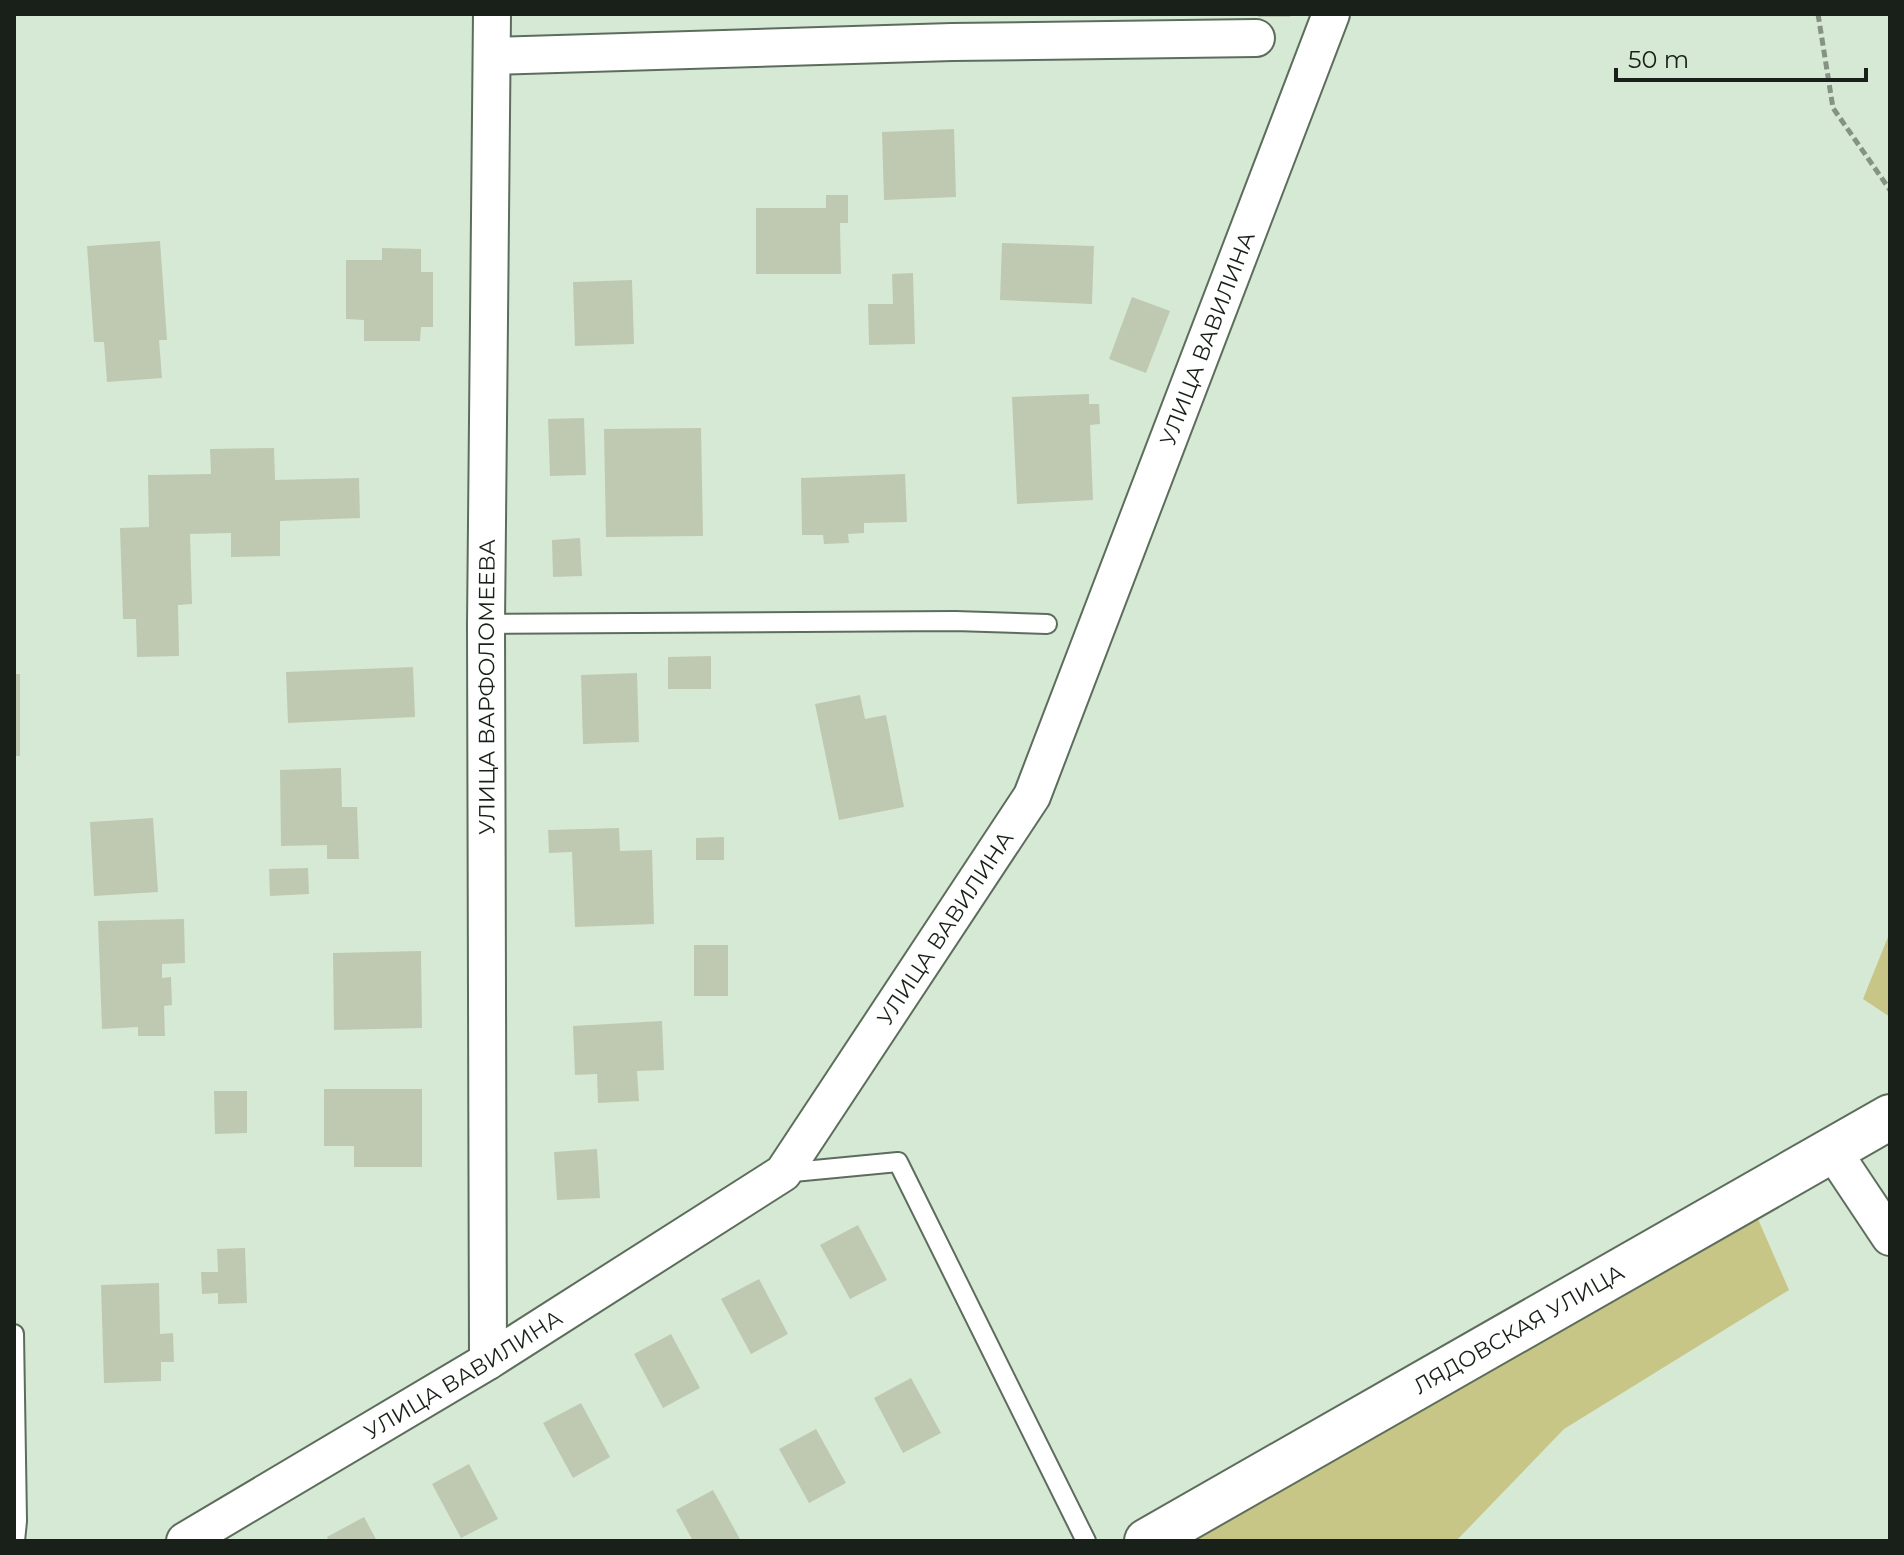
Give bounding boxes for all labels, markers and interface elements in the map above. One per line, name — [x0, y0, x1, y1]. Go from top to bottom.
scale bar — [1616, 32, 1866, 82]
text: 50 m — [1628, 45, 1689, 74]
street label: УЛИЦА ВАВИЛИНА — [1154, 227, 1260, 449]
street label: УЛИЦА ВАРФОЛОМЕЕВА — [472, 538, 500, 835]
street label: УЛИЦА ВАВИЛИНА — [871, 825, 1019, 1030]
street label: ЛЯДОВСКАЯ УЛИЦА — [1409, 1258, 1629, 1400]
street label: УЛИЦА ВАВИЛИНА — [359, 1303, 568, 1445]

